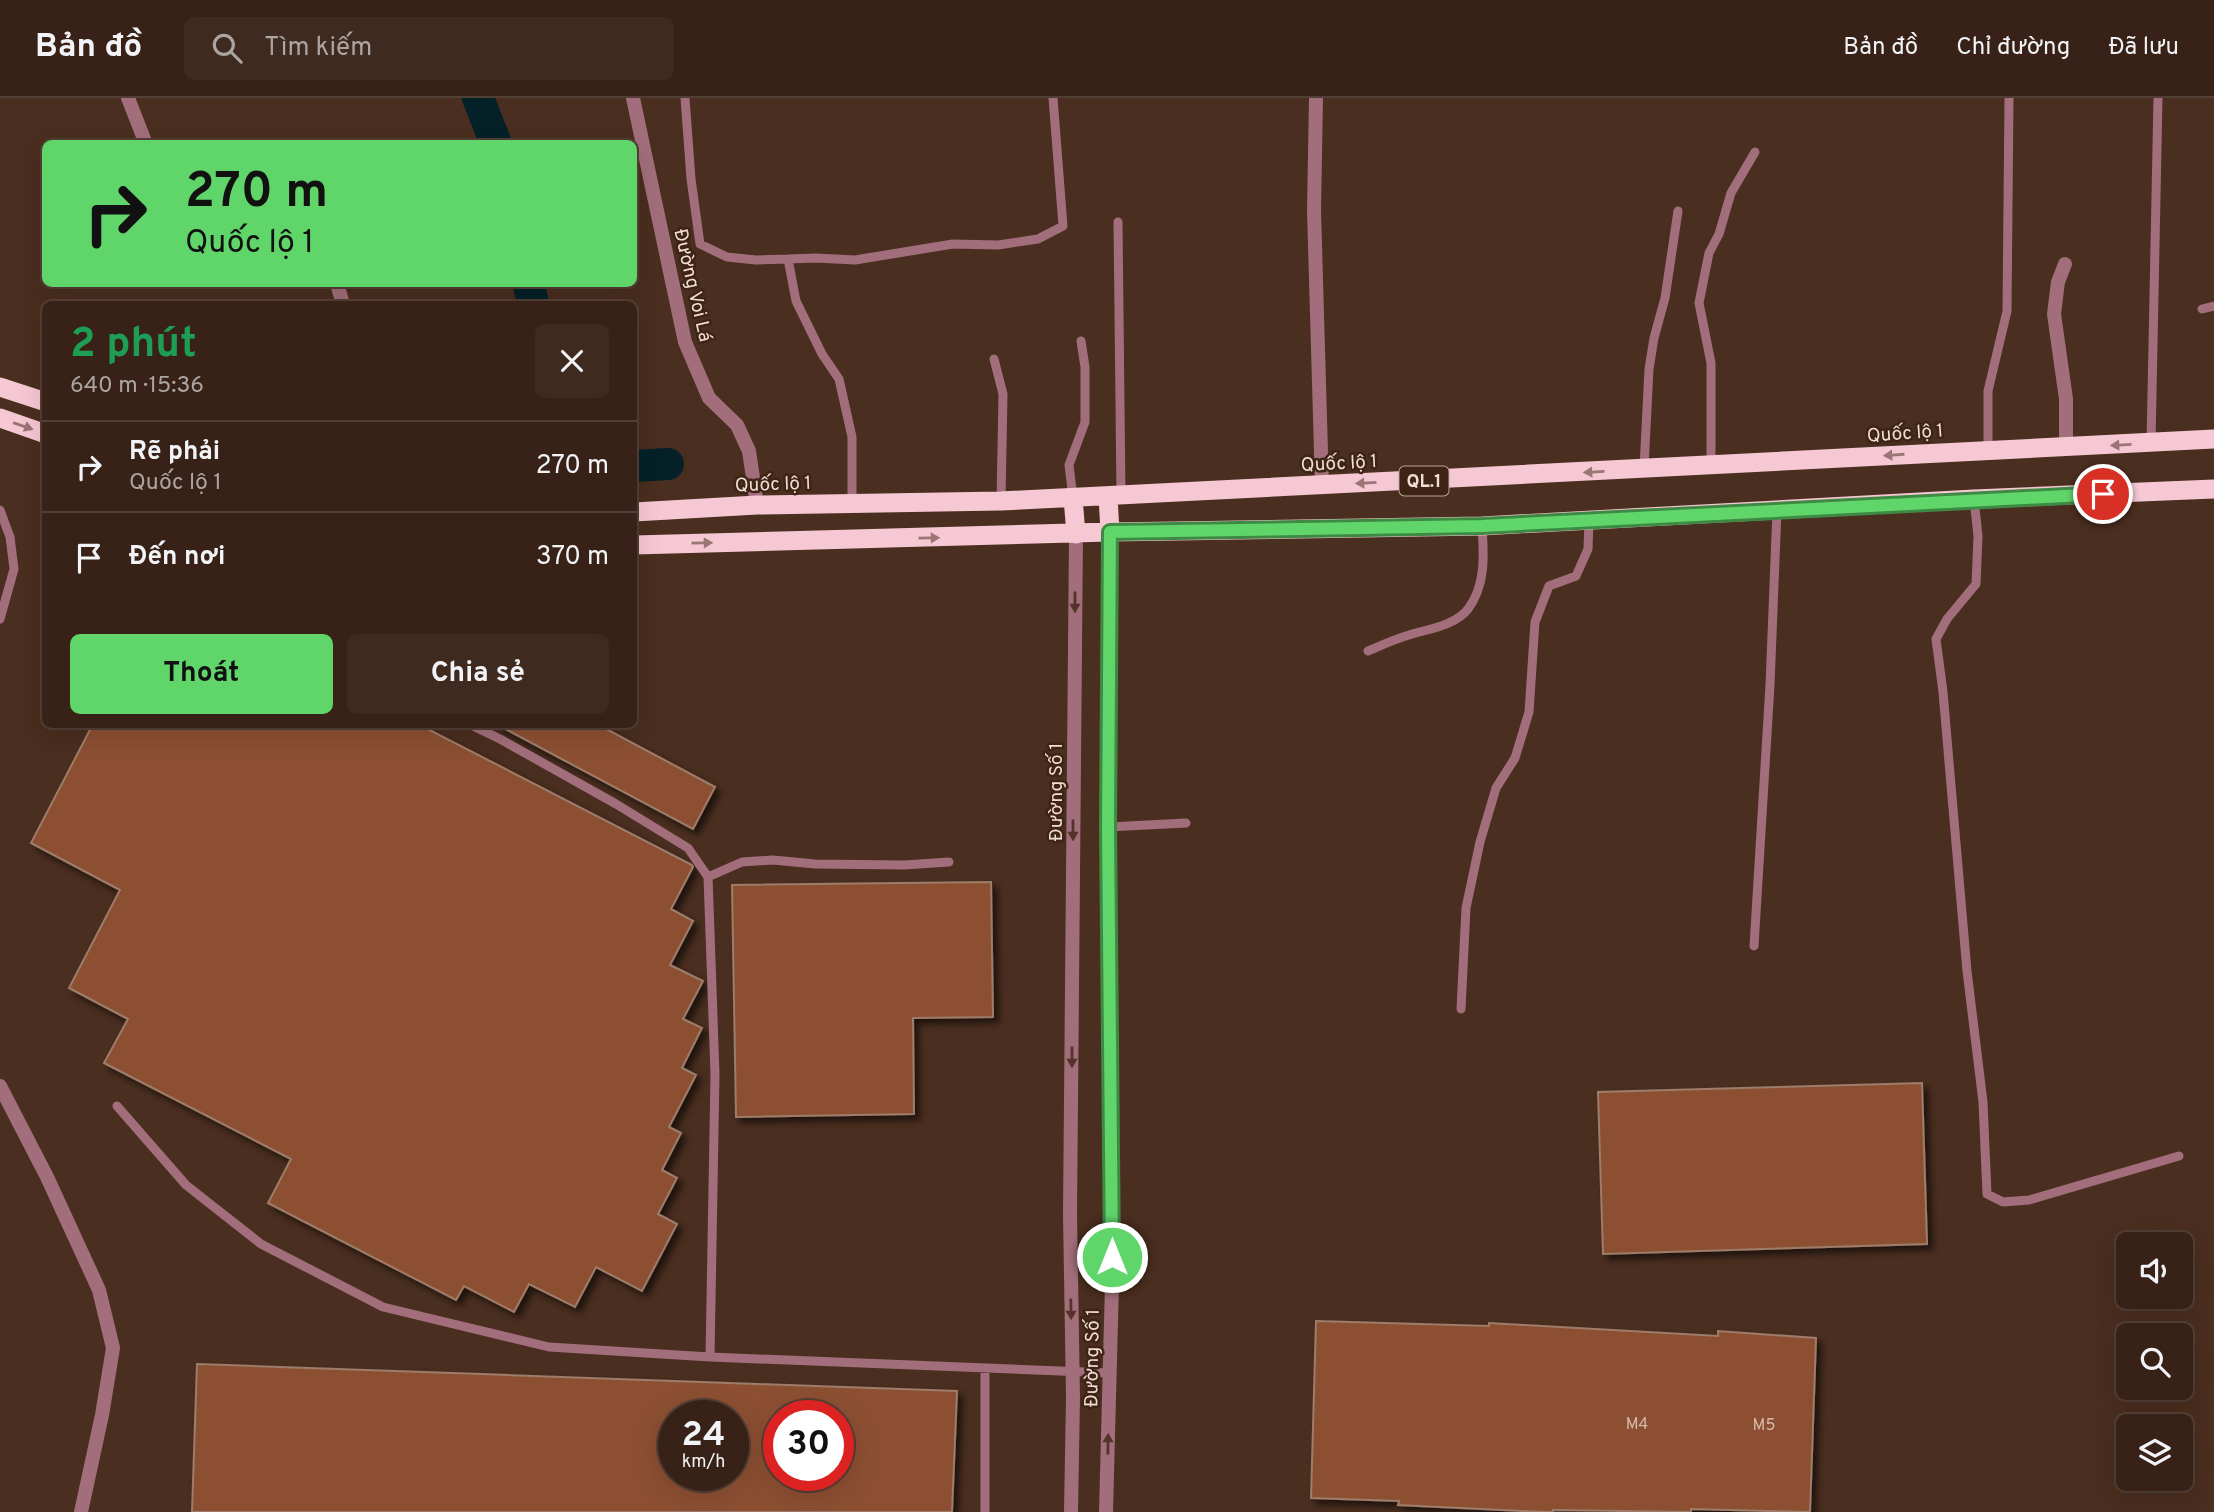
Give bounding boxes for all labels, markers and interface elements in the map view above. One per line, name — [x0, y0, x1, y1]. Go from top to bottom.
search box — [184, 17, 674, 80]
text: Bản đồ — [35, 27, 142, 69]
icon: search — [208, 29, 246, 67]
text: Tìm kiếm — [264, 32, 372, 65]
text: Bản đồ — [1843, 33, 1918, 63]
text: Chỉ đường — [1956, 33, 2070, 63]
text: Đã lưu — [2108, 33, 2179, 63]
text: 270 m — [185, 163, 328, 225]
icon: right — [70, 168, 161, 259]
text: Quốc lộ 1 — [185, 224, 314, 264]
street label: Đường Voi Lá — [667, 227, 717, 344]
text: 2 phút — [70, 319, 197, 372]
button: close — [535, 324, 609, 398]
text: 640 m · 15:36 — [70, 372, 204, 401]
street label: Quốc lộ 1 — [1866, 419, 1944, 449]
one-way arrow — [12, 421, 33, 432]
text: Rẽ phải — [129, 436, 220, 469]
one-way arrow — [2110, 439, 2132, 450]
icon: right — [70, 448, 108, 486]
text: 270 m — [536, 450, 609, 483]
street label: Quốc lộ 1 — [1300, 450, 1378, 478]
one-way arrow — [1883, 450, 1905, 461]
pin — [2073, 464, 2133, 524]
road number: QL.1 — [1400, 466, 1448, 496]
one-way arrow — [1582, 467, 1604, 478]
text: Quốc lộ 1 — [129, 469, 222, 498]
street label: Quốc lộ 1 — [734, 472, 812, 498]
icon: arrive — [2084, 475, 2122, 513]
one-way arrow — [1355, 478, 1377, 489]
one-way arrow — [918, 532, 940, 543]
one-way arrow — [691, 537, 713, 549]
icon: arrive — [70, 539, 108, 577]
text: Đến nơi — [129, 541, 225, 574]
text: 370 m — [536, 541, 609, 574]
one-way arrow — [1069, 592, 1081, 614]
button: Thoát — [70, 634, 333, 714]
button: Chia sẻ — [347, 634, 609, 714]
street label: Đường Số 1 — [1045, 743, 1069, 841]
one-way arrow — [1068, 819, 1079, 841]
one-way arrow — [1066, 1047, 1078, 1069]
position arrow — [1075, 1220, 1149, 1294]
map controls — [2116, 1232, 2193, 1491]
button: sound — [2116, 1232, 2193, 1309]
one-way arrow — [1065, 1298, 1077, 1320]
street label: Đường Số 1 — [1080, 1309, 1106, 1407]
button: search — [2116, 1323, 2193, 1400]
speed limit sign: 30 — [763, 1400, 854, 1491]
text: 24 — [682, 1414, 725, 1458]
button: layers — [2116, 1414, 2193, 1491]
house number: M4 — [1626, 1415, 1648, 1435]
house number: M5 — [1753, 1416, 1775, 1436]
one-way arrow — [1102, 1433, 1114, 1455]
text: km/h — [682, 1451, 725, 1474]

